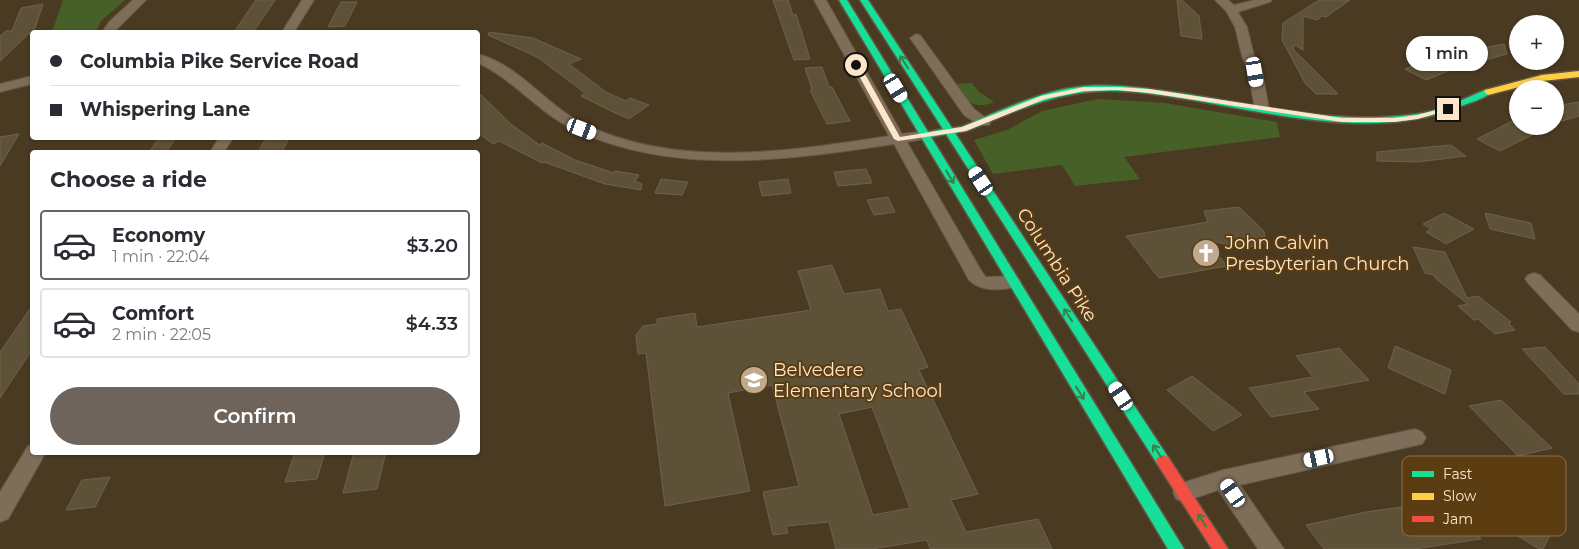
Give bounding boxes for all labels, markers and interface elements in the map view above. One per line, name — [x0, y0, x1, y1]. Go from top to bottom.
map controls — [1509, 15, 1564, 135]
button: + — [1509, 15, 1564, 70]
callout: 1 min — [1407, 36, 1489, 72]
text: 1 min — [1426, 44, 1468, 63]
text: Columbia Pike Service Road — [80, 50, 359, 73]
route start — [845, 54, 867, 76]
one-way arrow — [899, 55, 909, 69]
car — [1245, 56, 1264, 88]
car — [881, 71, 910, 105]
button: − — [1509, 80, 1564, 135]
text: Whispering Lane — [80, 98, 250, 121]
route end — [1437, 98, 1459, 120]
car — [565, 117, 598, 141]
car — [966, 164, 995, 198]
text: Choose a ride — [50, 166, 207, 193]
one-way arrow — [946, 170, 956, 184]
street label: Columbia Pike — [1012, 204, 1102, 326]
icon: car — [52, 223, 97, 268]
text: Economy — [112, 224, 205, 247]
place label: John Calvin Presbyterian Church — [1224, 232, 1409, 275]
text: $3.20 — [406, 234, 458, 257]
church icon: John Calvin Presbyterian Church — [1191, 238, 1221, 268]
text: 1 min · 22:04 — [112, 247, 209, 266]
icon: car — [52, 301, 97, 346]
text: Comfort — [112, 302, 194, 325]
one-way arrow — [1063, 308, 1074, 322]
text: $4.33 — [406, 312, 458, 335]
text: 2 min · 22:05 — [112, 325, 211, 344]
place label: Belvedere Elementary School — [773, 359, 943, 402]
school or university icon: Belvedere Elementary School — [739, 365, 769, 395]
car — [1106, 379, 1135, 413]
one-way arrow — [1076, 385, 1086, 399]
button: Confirm — [50, 387, 460, 445]
one-way arrow — [1152, 444, 1162, 458]
car — [1302, 448, 1335, 468]
legend — [1402, 456, 1566, 536]
text: Fast — [1443, 465, 1473, 483]
car — [1218, 476, 1247, 510]
text: Slow — [1443, 487, 1477, 505]
text: Jam — [1442, 510, 1473, 528]
one-way arrow — [1196, 514, 1206, 528]

